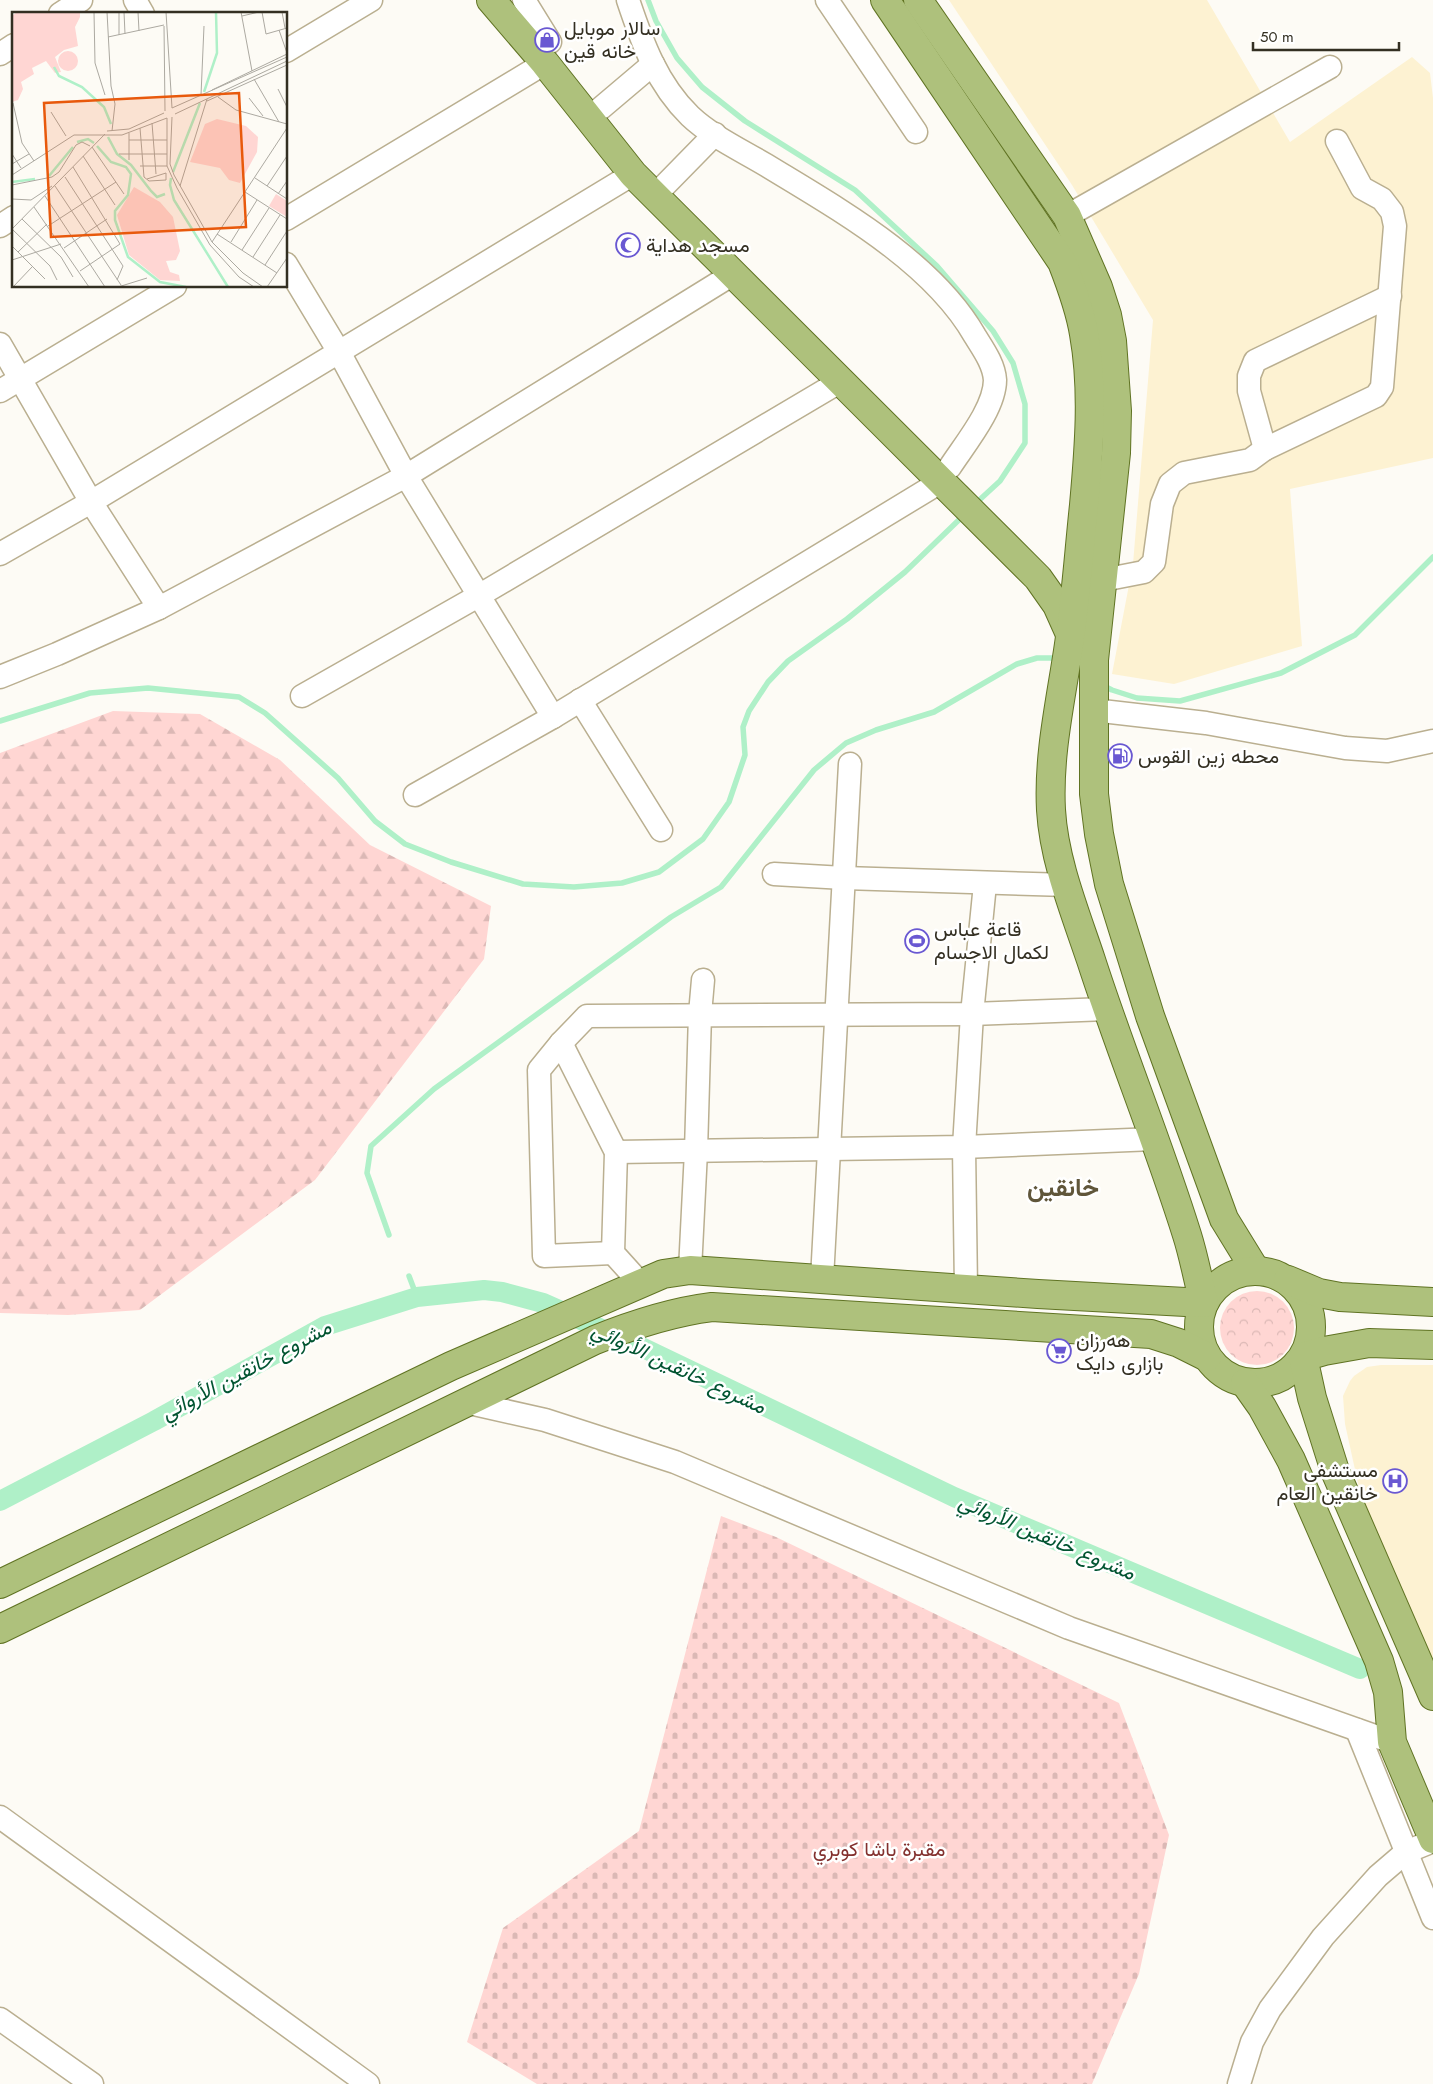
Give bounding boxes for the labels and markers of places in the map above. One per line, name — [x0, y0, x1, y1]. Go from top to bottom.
place label: سالار موبايل خانه قين — [564, 14, 660, 66]
shop icon: سالار موبايل خانه قين — [534, 27, 560, 53]
place label: مسجد هداية — [646, 231, 750, 260]
mosque icon: مسجد هداية — [615, 232, 641, 258]
place label: محطه زين القوس — [1138, 742, 1279, 771]
fuel station icon: محطه زين القوس — [1107, 743, 1133, 769]
place label: قاعة عباس لكمال الاجسام — [934, 915, 1049, 967]
sports icon: قاعة عباس لكمال الاجسام — [904, 928, 930, 954]
place label: هەرزان بازاری دایک — [1076, 1326, 1163, 1378]
supermarket icon: هەرزان بازاری دایک — [1046, 1338, 1072, 1364]
place label: مستشفى خانقين العام — [1276, 1456, 1378, 1508]
hospital icon: مستشفى خانقين العام — [1382, 1468, 1408, 1494]

